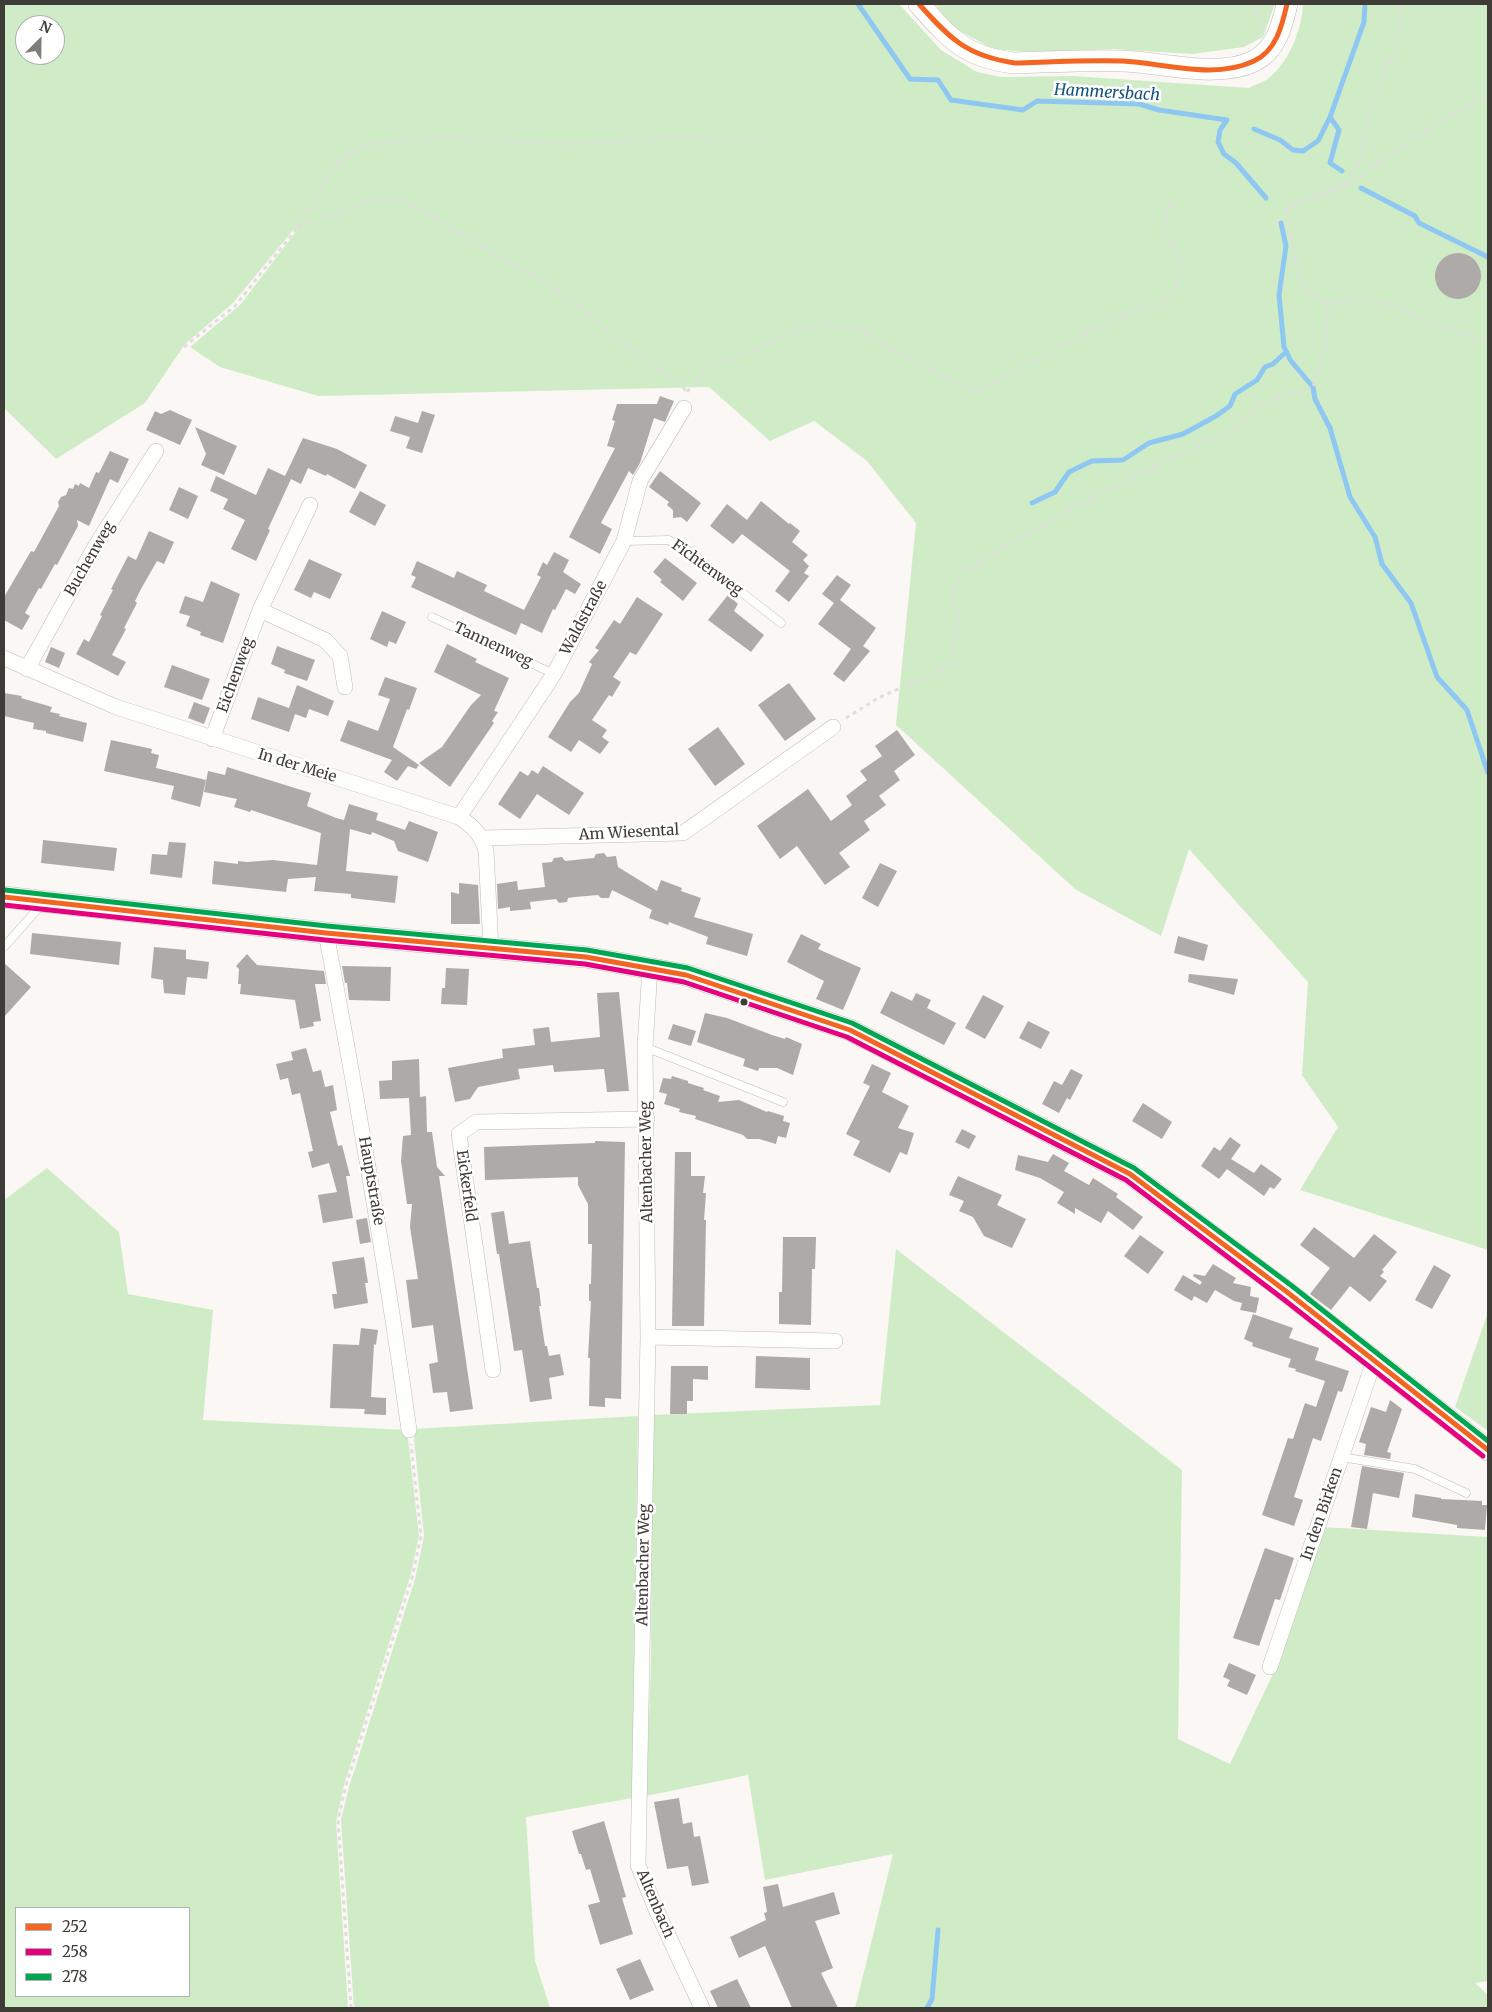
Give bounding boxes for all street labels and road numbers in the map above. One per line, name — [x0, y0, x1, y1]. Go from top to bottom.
street label: Buchenweg — [61, 518, 119, 600]
street label: Fichtenweg — [668, 536, 746, 600]
street label: Waldstraße — [557, 578, 611, 658]
street label: Tannenweg — [451, 619, 535, 671]
street label: Eichenweg — [214, 635, 258, 715]
street label: In der Meie — [255, 746, 339, 786]
street label: Am Wiesental — [578, 821, 680, 845]
street label: Altenbacher Weg — [637, 1101, 657, 1223]
street label: Hauptstraße — [354, 1135, 388, 1227]
street label: Eickerfeld — [452, 1149, 480, 1223]
street label: In den Birken — [1298, 1465, 1346, 1563]
street label: Altenbacher Weg — [634, 1504, 654, 1626]
street label: Altenbach — [632, 1867, 678, 1941]

